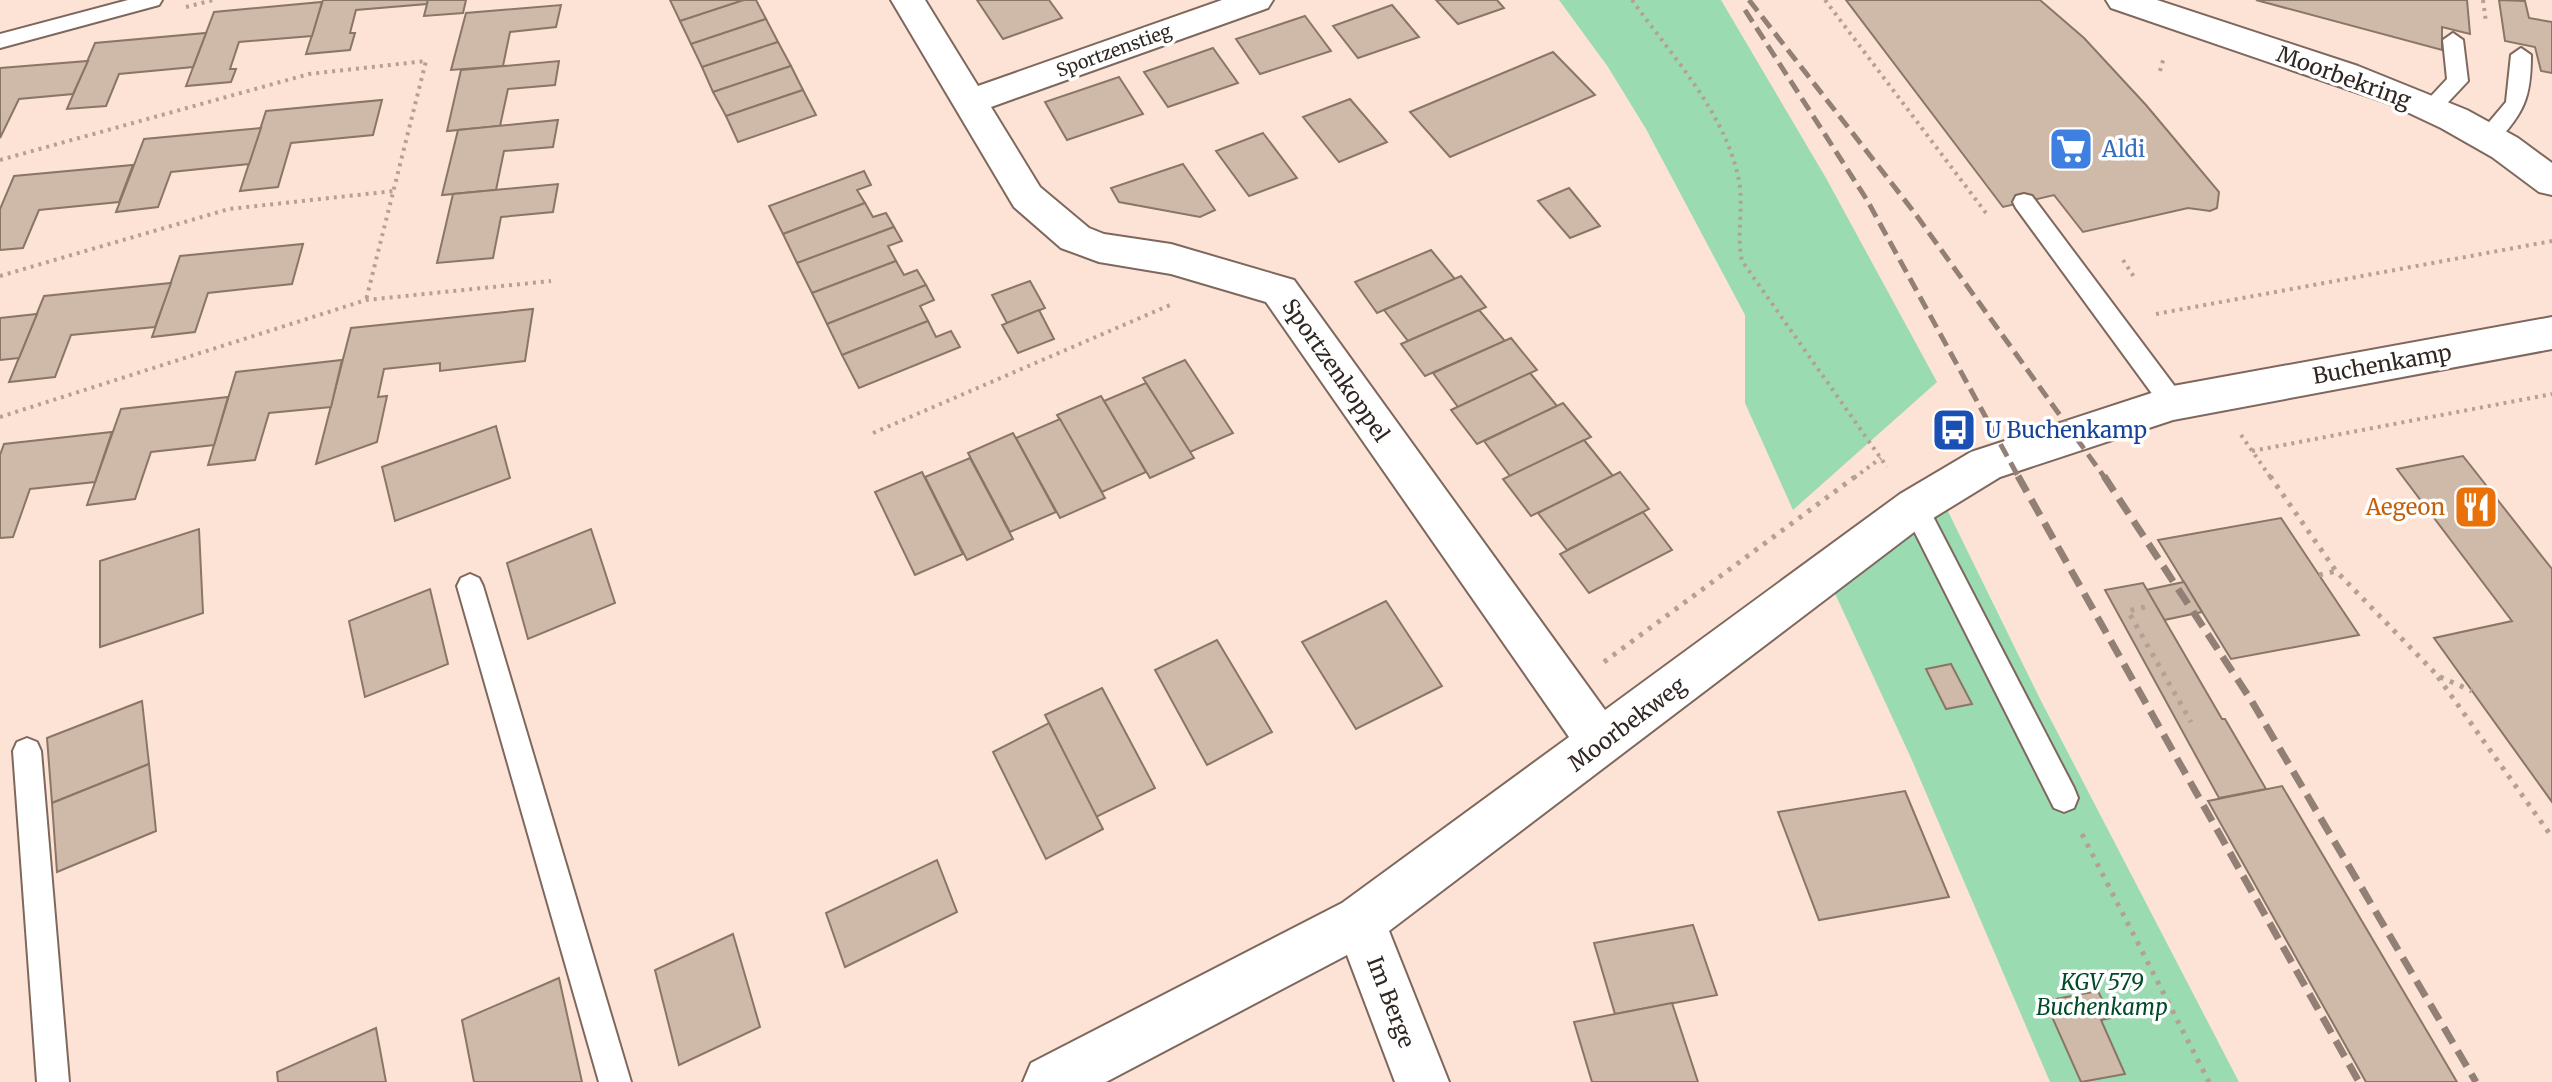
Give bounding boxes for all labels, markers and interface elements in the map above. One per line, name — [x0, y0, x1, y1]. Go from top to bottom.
street label: Sportzenstieg — [1053, 19, 1175, 82]
street label: Moorbekring — [2273, 40, 2415, 114]
supermarket icon: Aldi — [2047, 125, 2095, 173]
place label: Aldi — [2101, 135, 2145, 163]
street label: Sportzenkoppel — [1276, 293, 1396, 447]
street label: Buchenkamp — [2310, 338, 2454, 390]
bus stop icon: U Buchenkamp — [1930, 406, 1978, 454]
place label: U Buchenkamp — [1985, 416, 2147, 444]
restaurant icon: Aegeon — [2452, 483, 2500, 531]
place label: Aegeon — [2365, 493, 2445, 521]
street label: Moorbekweg — [1563, 671, 1691, 777]
street label: Im Berge — [1361, 952, 1421, 1052]
park label: KGV 579 Buchenkamp — [2036, 968, 2168, 1021]

